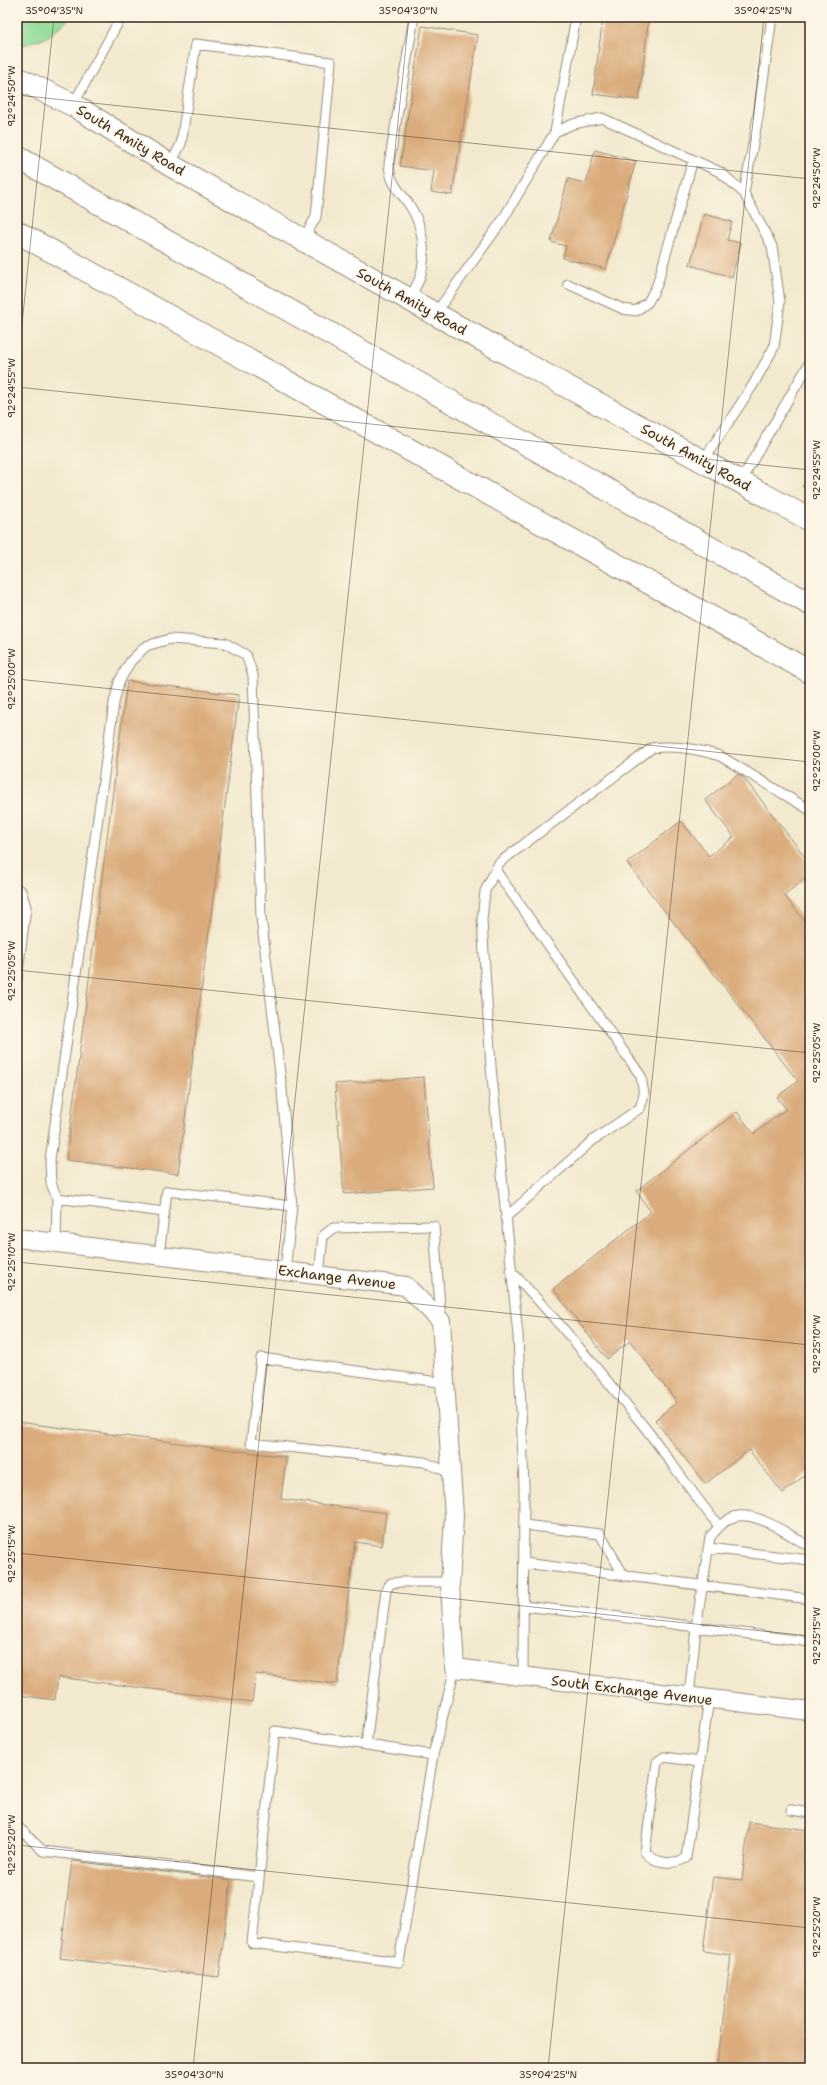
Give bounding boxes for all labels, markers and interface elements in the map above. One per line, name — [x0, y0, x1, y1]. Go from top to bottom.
text: 35°04'35"N — [25, 4, 83, 17]
text: 35°04'30"N — [378, 4, 438, 17]
text: 35°04'25"N — [734, 4, 792, 17]
text: 92°24'50"W — [5, 65, 18, 127]
street label: South Amity Road — [74, 101, 189, 180]
text: 92°24'50"W — [810, 147, 823, 209]
street label: South Amity Road — [354, 263, 470, 339]
text: 92°24'55"W — [5, 358, 18, 418]
street label: South Amity Road — [638, 419, 754, 495]
text: 92°24'55"W — [810, 440, 823, 500]
text: 92°25'00"W — [5, 648, 18, 710]
text: 92°25'00"W — [810, 730, 823, 792]
text: 92°25'05"W — [5, 940, 18, 1001]
text: 92°25'05"W — [810, 1022, 823, 1083]
text: 92°25'10"W — [5, 1232, 18, 1291]
street label: Exchange Avenue — [277, 1261, 397, 1293]
text: 92°25'10"W — [810, 1314, 823, 1373]
text: 92°25'15"W — [5, 1525, 18, 1583]
text: 92°25'15"W — [810, 1607, 823, 1665]
street label: South Exchange Avenue — [550, 1671, 714, 1709]
text: 92°25'20"W — [5, 1814, 18, 1876]
text: 92°25'20"W — [810, 1896, 823, 1958]
text: 35°04'30"N — [164, 2068, 224, 2081]
text: 35°04'25"N — [519, 2068, 577, 2081]

